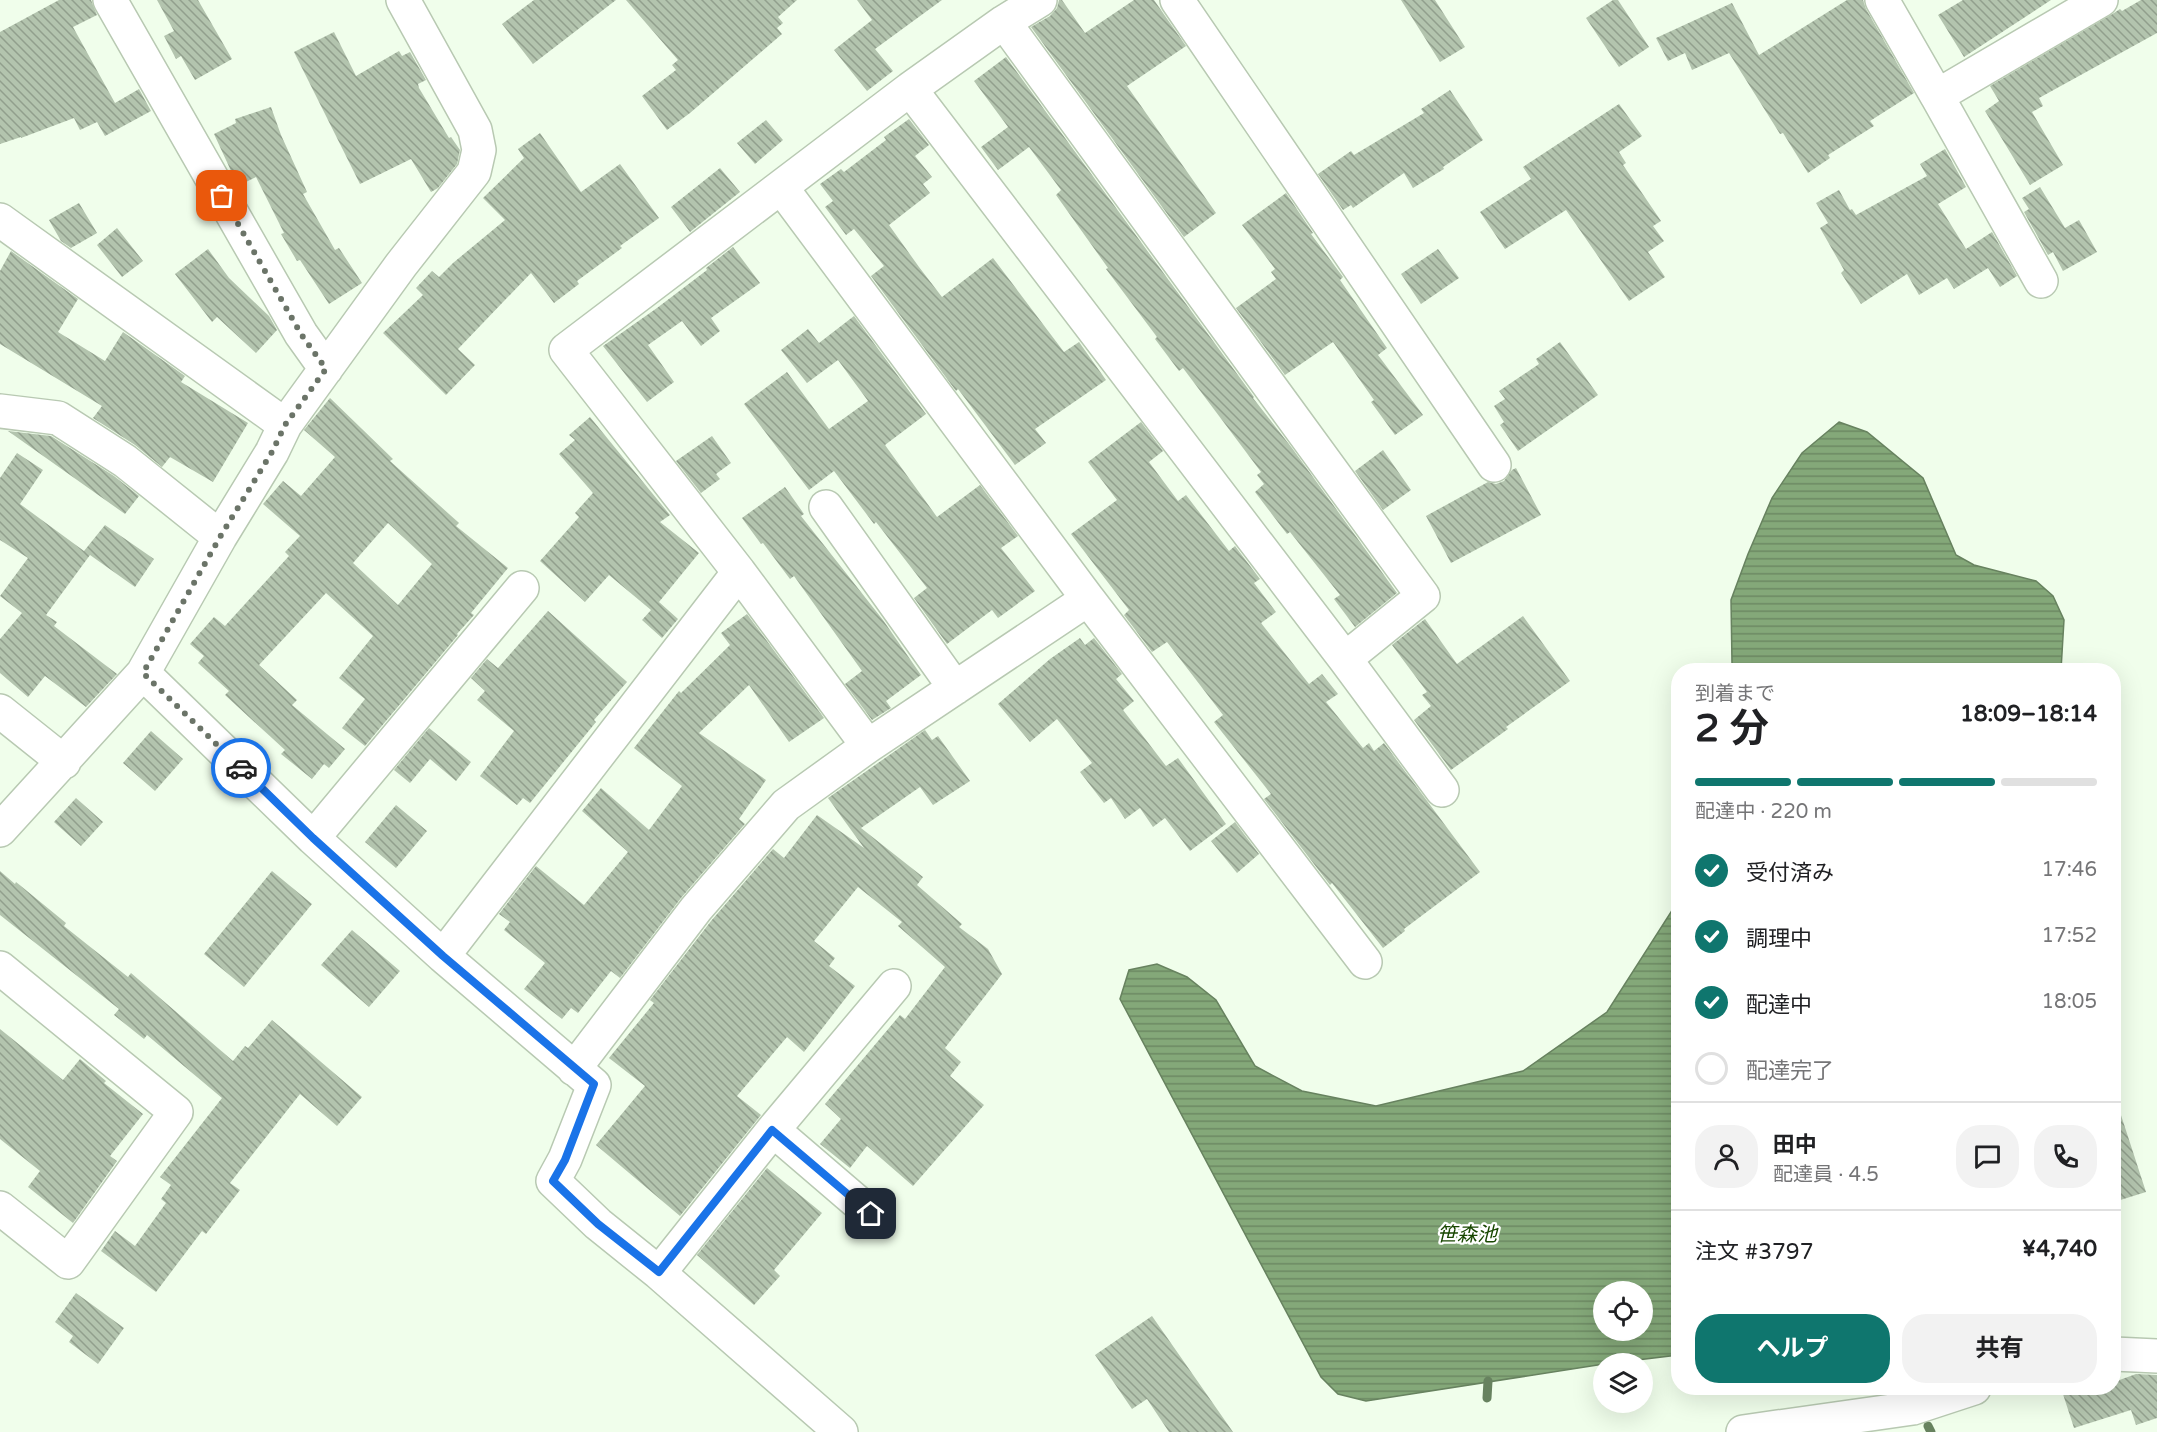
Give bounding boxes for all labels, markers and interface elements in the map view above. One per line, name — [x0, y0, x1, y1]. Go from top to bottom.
pin — [196, 170, 247, 221]
icon: bag — [205, 179, 238, 212]
text: 到着まで — [1695, 682, 1775, 706]
text: 18:09–18:14 — [1960, 701, 2097, 727]
text: 2 分 — [1695, 705, 1769, 752]
courier — [211, 738, 271, 798]
icon: car — [225, 752, 258, 785]
text: 配達中 · 220 m — [1695, 800, 1832, 824]
icon: check — [1695, 854, 1728, 887]
text: 17:46 — [2042, 858, 2097, 882]
text: 受付済み — [1746, 860, 1834, 886]
icon: check — [1695, 920, 1728, 953]
text: 17:52 — [2042, 924, 2097, 948]
text: 調理中 — [1746, 926, 1812, 952]
icon: check — [1695, 986, 1728, 1019]
text: 18:05 — [2042, 990, 2097, 1014]
text: 配達中 — [1746, 992, 1812, 1018]
text: 配達完了 — [1746, 1058, 1834, 1084]
button: person — [1695, 1125, 1758, 1188]
button: chat — [1956, 1125, 2019, 1188]
button: phone — [2034, 1125, 2097, 1188]
text: 田中 — [1773, 1132, 1817, 1158]
text: 配達員 · 4.5 — [1773, 1163, 1879, 1187]
pin — [845, 1188, 896, 1239]
icon: home — [854, 1197, 887, 1230]
water label: 笹森池 — [1437, 1223, 1499, 1247]
text: ¥4,740 — [2022, 1236, 2097, 1262]
text: 注文 #3797 — [1695, 1239, 1813, 1265]
map controls — [1593, 1281, 1653, 1413]
button: locate — [1593, 1281, 1653, 1341]
button: ヘルプ — [1695, 1314, 1890, 1383]
button: 共有 — [1902, 1314, 2097, 1383]
button: layers — [1593, 1353, 1653, 1413]

